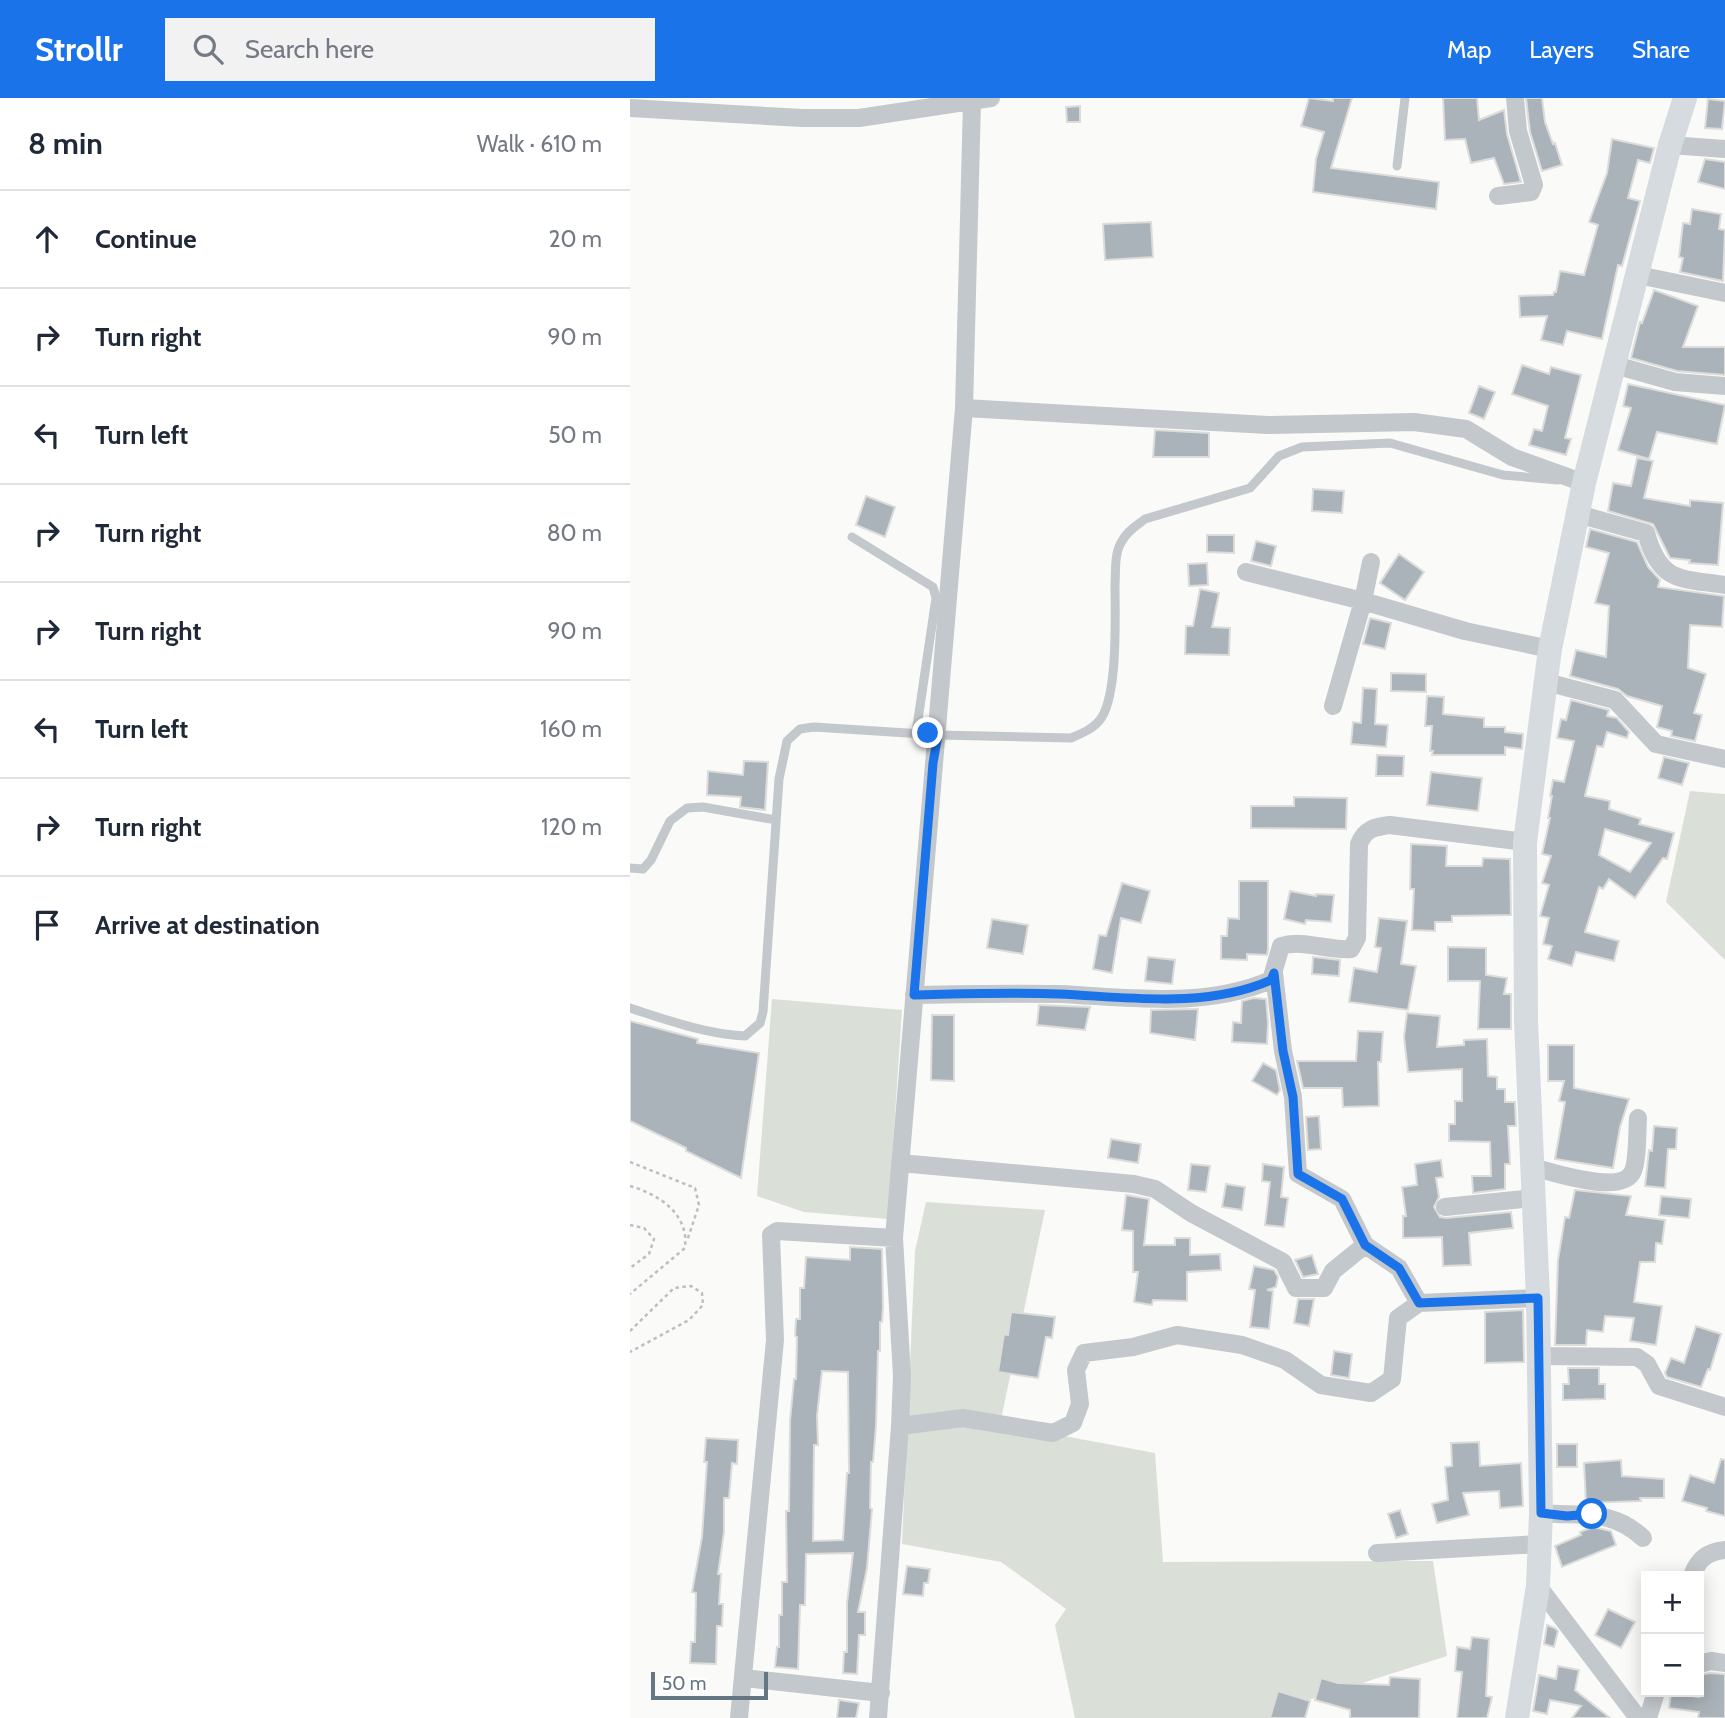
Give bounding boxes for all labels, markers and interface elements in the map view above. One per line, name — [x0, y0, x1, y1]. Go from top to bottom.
search box — [165, 18, 655, 81]
text: Strollr — [35, 29, 123, 69]
icon: search — [189, 30, 227, 68]
text: Search here — [245, 33, 374, 65]
text: Map — [1447, 35, 1491, 64]
text: Layers — [1529, 35, 1594, 64]
text: Share — [1632, 35, 1690, 64]
text: 8 min — [28, 125, 103, 162]
text: Walk · 610 m — [477, 130, 602, 158]
icon: ahead — [28, 220, 66, 258]
text: Continue — [95, 223, 197, 255]
text: 20 m — [549, 225, 602, 253]
icon: right — [28, 318, 66, 356]
text: Turn right — [95, 321, 201, 353]
text: 90 m — [548, 323, 602, 351]
icon: left — [28, 416, 66, 454]
text: Turn left — [95, 419, 188, 451]
text: 50 m — [548, 421, 602, 449]
icon: right — [28, 514, 66, 552]
text: Turn right — [95, 517, 201, 549]
text: 80 m — [547, 519, 602, 547]
icon: right — [28, 612, 66, 650]
text: Turn right — [95, 615, 201, 647]
text: 90 m — [548, 617, 602, 645]
icon: left — [28, 710, 66, 748]
text: Turn left — [95, 713, 188, 745]
text: 160 m — [540, 715, 602, 743]
route end — [912, 717, 943, 748]
icon: right — [28, 808, 66, 846]
text: Turn right — [95, 811, 201, 843]
text: 120 m — [541, 813, 602, 841]
icon: arrive — [28, 906, 66, 944]
text: Arrive at destination — [95, 909, 320, 941]
route start — [1576, 1498, 1607, 1529]
map controls — [1641, 1571, 1704, 1697]
button: + — [1641, 1571, 1704, 1634]
button: − — [1641, 1634, 1704, 1697]
scale bar — [651, 1669, 768, 1701]
text: 50 m — [662, 1672, 706, 1695]

